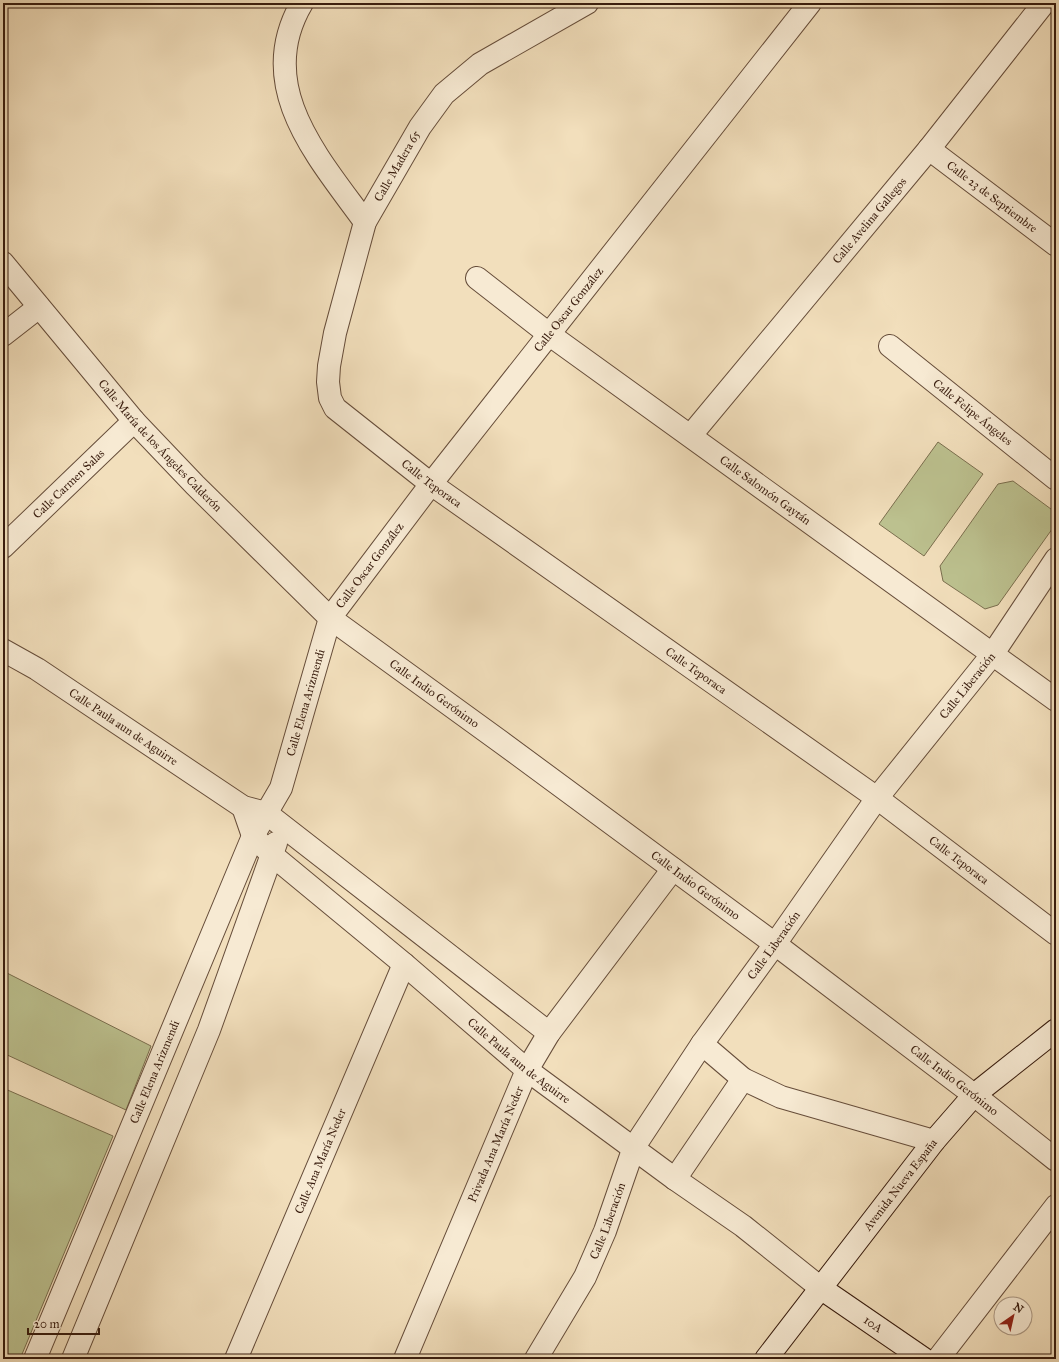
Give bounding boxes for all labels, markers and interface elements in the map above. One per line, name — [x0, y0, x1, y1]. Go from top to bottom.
street label: Calle Madera 65 — [371, 128, 423, 204]
street label: Calle 23 de Septiembre — [944, 158, 1040, 235]
street label: Calle Avelina Gallegos — [830, 175, 909, 266]
street label: Calle Oscar González — [531, 264, 606, 355]
street label: Calle Felipe Ángeles — [930, 376, 1015, 448]
street label: Calle María de los Ángeles Calderón — [96, 377, 225, 515]
street label: Calle Carmen Salas — [30, 446, 107, 522]
street label: Calle Salomón Gaytán — [717, 453, 814, 528]
street label: Calle Teporaca — [399, 456, 465, 511]
street label: Calle Oscar González — [333, 519, 407, 611]
street label: Calle Teporaca — [663, 644, 730, 697]
street label: Calle Elena Arizmendi — [284, 647, 328, 758]
street label: Calle Liberación — [937, 649, 998, 722]
street label: Calle Indio Gerónimo — [387, 656, 482, 731]
street label: Calle Paula aun de Aguirre — [66, 685, 181, 768]
street label: Calle Teporaca — [926, 833, 992, 888]
street label: Calle Indio Gerónimo — [648, 848, 743, 923]
street label: Calle Liberación — [744, 908, 803, 982]
street label: Calle Paula aun de Aguirre — [465, 1015, 573, 1106]
street label: Calle Elena Arizmendi — [127, 1018, 183, 1126]
street label: Calle Indio Gerónimo — [907, 1042, 1001, 1119]
street label: Privada Ana María Neder — [465, 1084, 527, 1205]
street label: Calle Ana María Neder — [292, 1106, 349, 1216]
street label: Avenida Nueva España — [860, 1135, 941, 1234]
street label: Calle Liberación — [587, 1180, 628, 1261]
north arrow — [993, 1296, 1033, 1336]
text: N — [1011, 1300, 1026, 1316]
scale bar — [28, 1310, 99, 1336]
street label: 10A — [861, 1313, 885, 1335]
text: 20 m — [34, 1317, 60, 1331]

